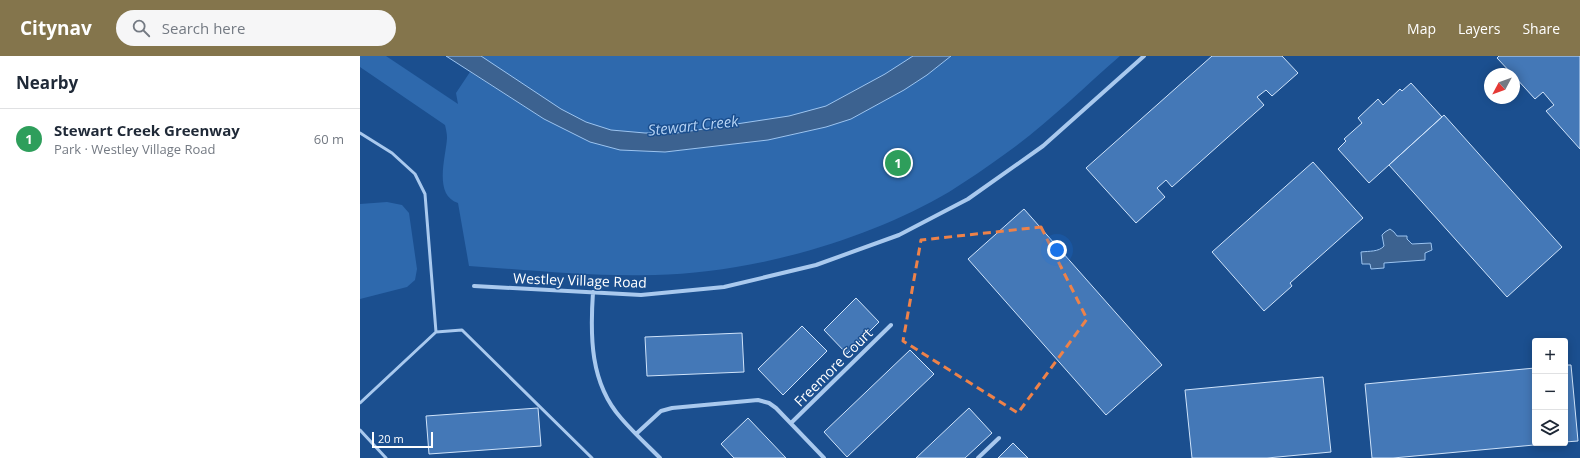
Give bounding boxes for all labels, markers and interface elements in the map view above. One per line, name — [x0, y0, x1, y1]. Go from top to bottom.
search box — [116, 10, 396, 46]
text: Citynav — [20, 15, 92, 41]
icon: search — [130, 17, 152, 39]
text: Search here — [162, 18, 245, 38]
text: Map — [1407, 19, 1436, 38]
text: Layers — [1458, 19, 1500, 38]
text: Share — [1522, 19, 1560, 38]
north arrow — [1484, 68, 1520, 104]
text: Nearby — [16, 71, 78, 94]
water label: Stewart Creek — [647, 110, 740, 140]
text: Stewart Creek Greenway — [54, 120, 240, 140]
text: 1 — [25, 130, 33, 148]
text: 60 m — [314, 130, 344, 148]
text: Park · Westley Village Road — [54, 140, 216, 158]
pin: 1 — [885, 148, 911, 178]
your location — [1047, 240, 1067, 260]
street label: Westley Village Road — [513, 268, 647, 292]
street label: Freemore Court — [790, 324, 876, 410]
map controls — [1532, 338, 1568, 446]
button: + — [1532, 338, 1568, 374]
button: − — [1532, 374, 1568, 410]
button: layers — [1532, 410, 1568, 446]
scale bar — [372, 430, 433, 449]
text: 20 m — [378, 431, 404, 446]

